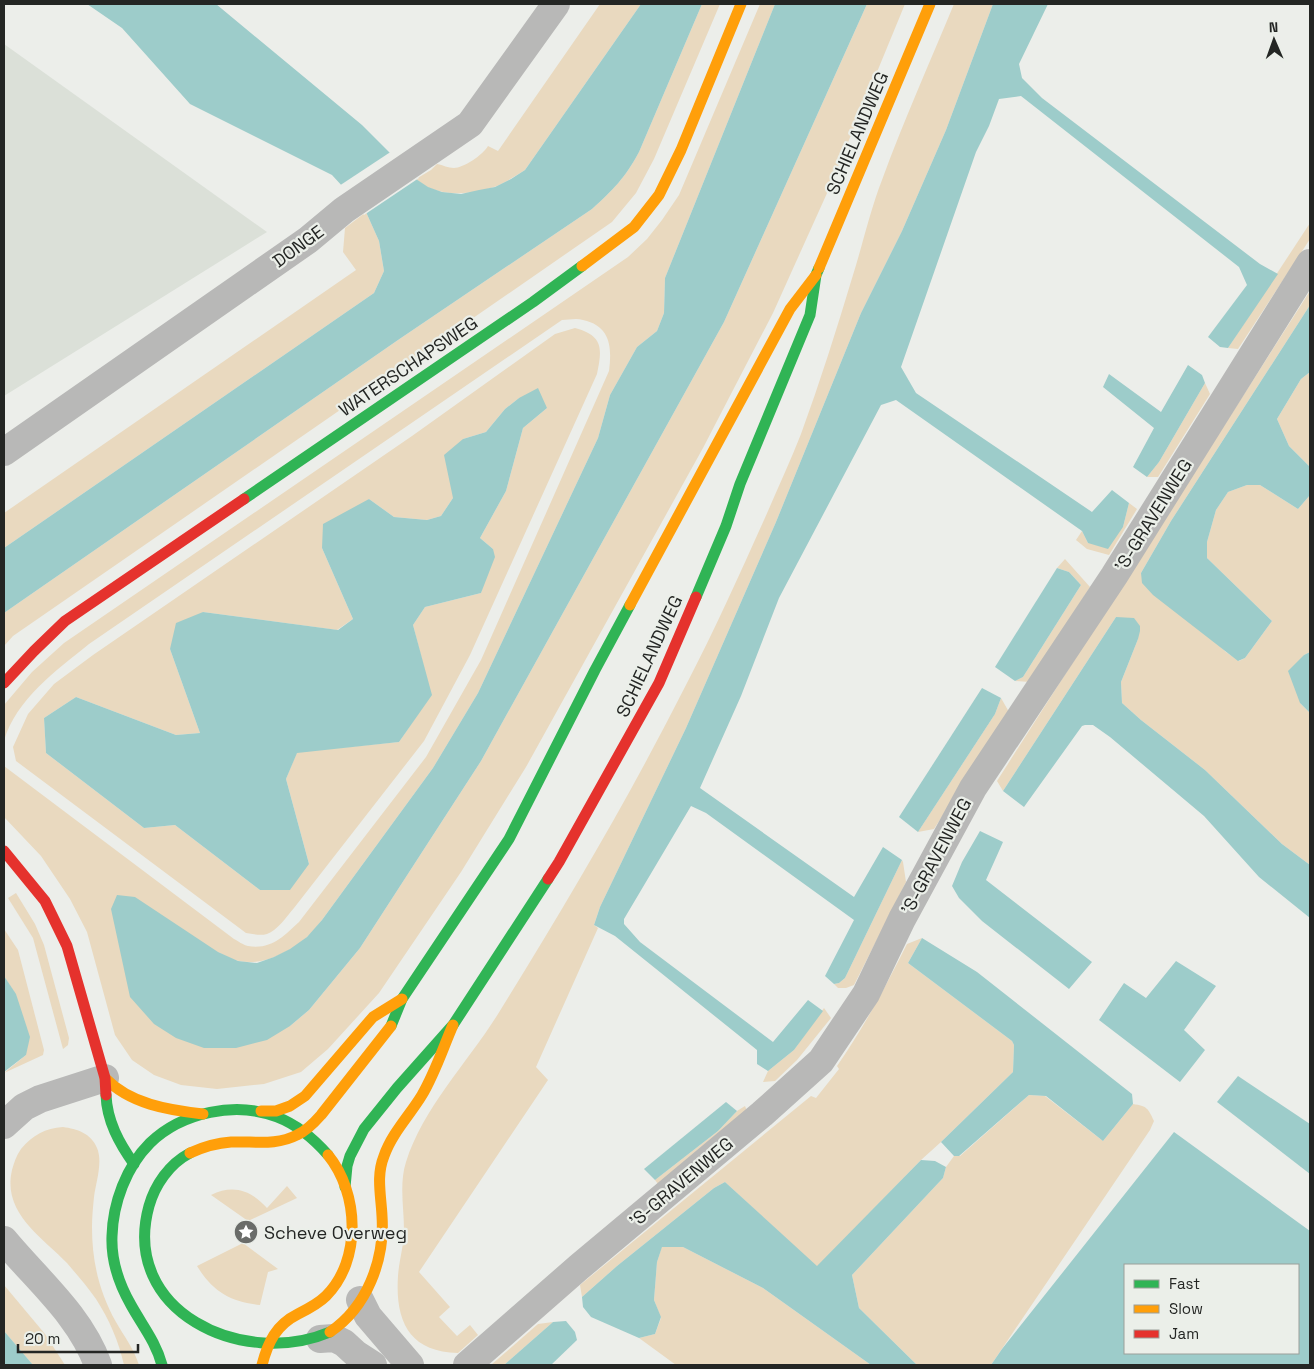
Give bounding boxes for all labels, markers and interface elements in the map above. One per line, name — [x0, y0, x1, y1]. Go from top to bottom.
north arrow — [1249, 15, 1299, 65]
text: N — [1269, 18, 1279, 36]
street label: SCHIELANDWEG — [821, 68, 893, 198]
street label: DONGE — [268, 220, 328, 272]
street label: WATERSCHAPSWEG — [334, 311, 482, 421]
street label: 'S-GRAVENWEG — [1109, 454, 1197, 576]
street label: SCHIELANDWEG — [611, 592, 687, 720]
street label: 'S-GRAVENWEG — [896, 794, 976, 918]
street label: 'S-GRAVENWEG — [624, 1132, 738, 1232]
place icon: Scheve Overweg — [233, 1219, 259, 1245]
place label: Scheve Overweg — [264, 1221, 407, 1244]
legend — [1124, 1264, 1299, 1354]
text: Fast — [1169, 1274, 1200, 1293]
text: Slow — [1169, 1299, 1203, 1318]
scale bar — [18, 1322, 138, 1354]
text: Jam — [1169, 1324, 1199, 1343]
text: 20 m — [25, 1329, 60, 1348]

